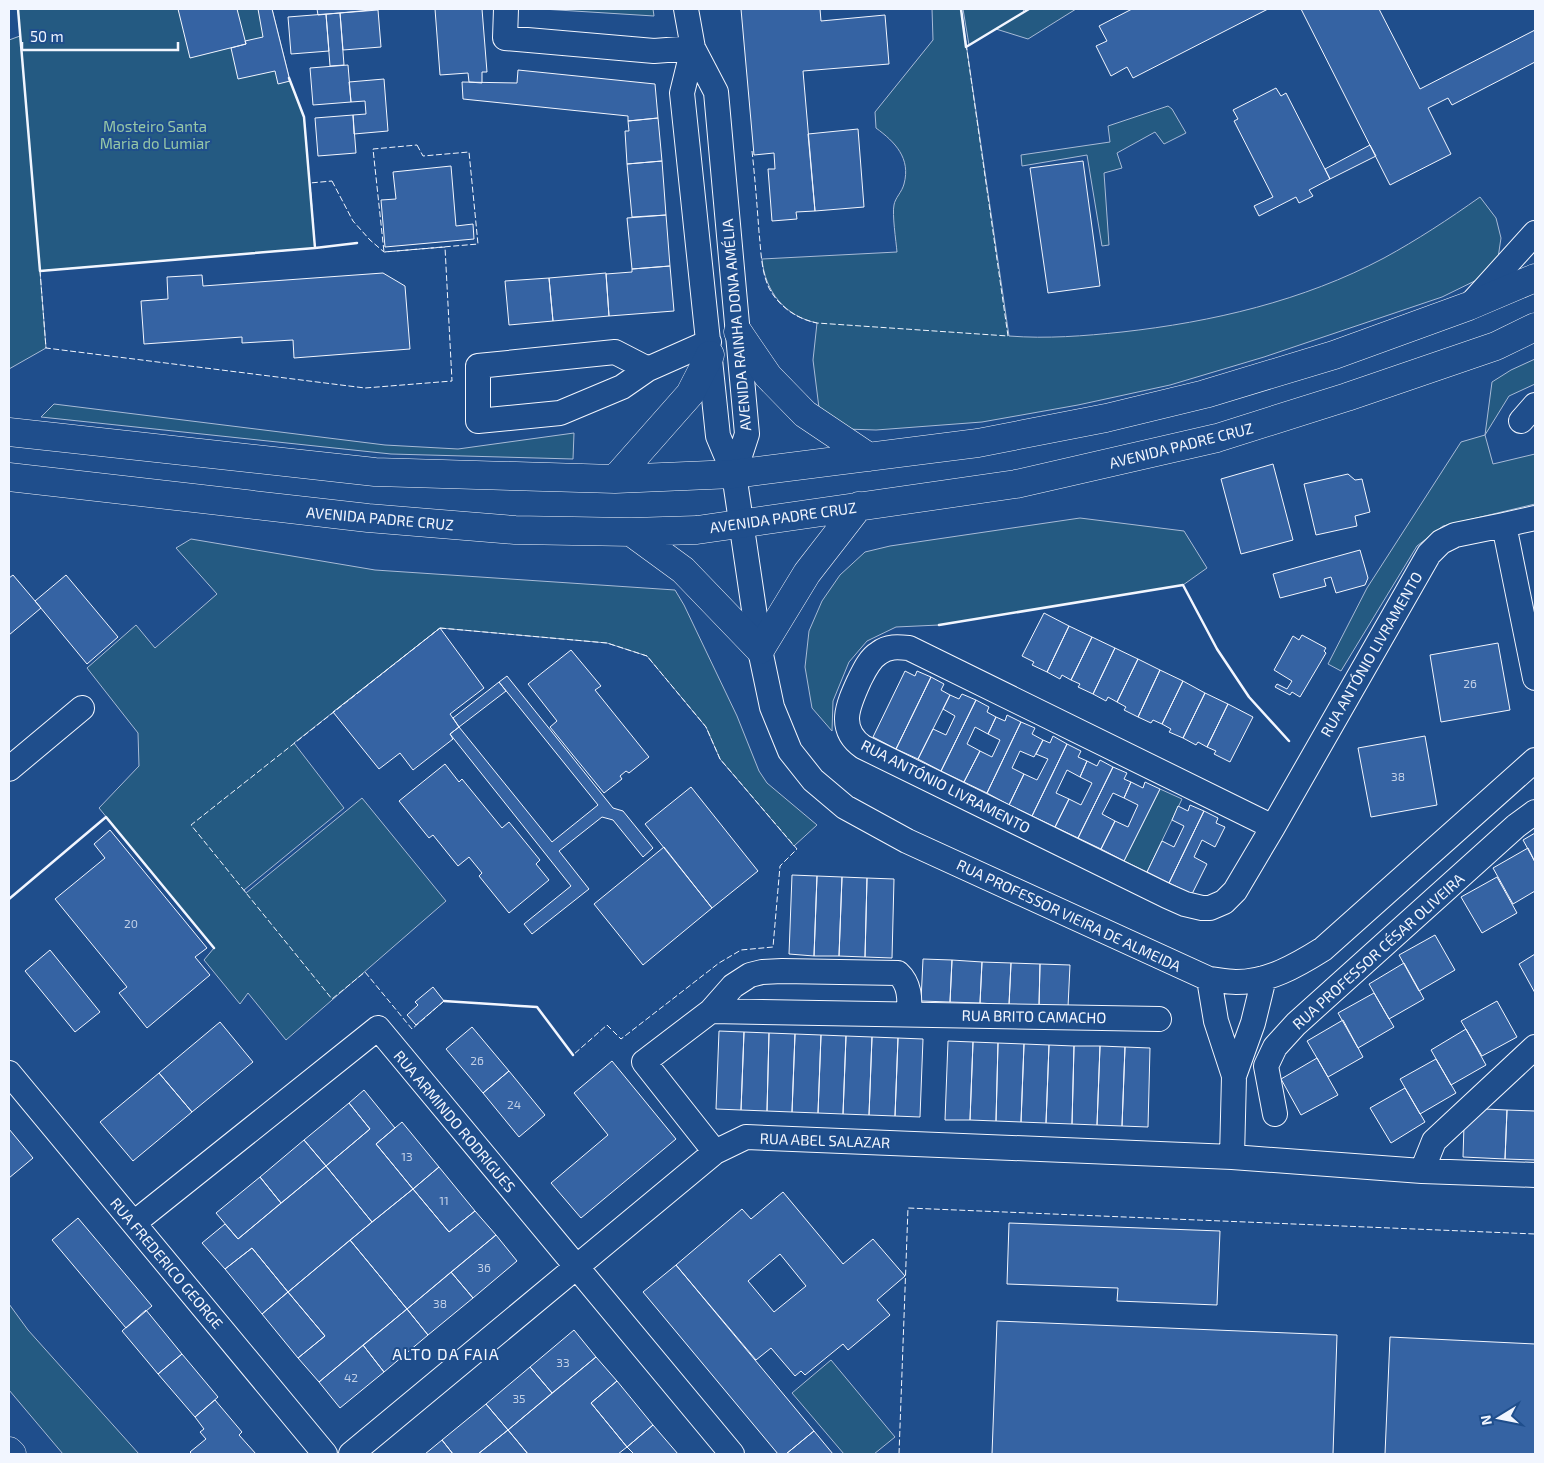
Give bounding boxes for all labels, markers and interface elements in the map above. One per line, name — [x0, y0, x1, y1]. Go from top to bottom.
scale bar — [22, 20, 179, 52]
text: 50 m — [30, 27, 64, 45]
park label: Mosteiro Santa Maria do Lumiar — [100, 117, 210, 152]
street label: AVENIDA RAINHA DONA AMÉLIA — [718, 218, 754, 432]
street label: AVENIDA PADRE CRUZ — [1107, 418, 1255, 472]
street label: AVENIDA PADRE CRUZ — [708, 498, 858, 536]
street label: AVENIDA PADRE CRUZ — [305, 503, 455, 533]
street label: RUA ANTÓNIO LIVRAMENTO — [1316, 568, 1426, 740]
house number: 26 — [1463, 676, 1477, 690]
street label: RUA ANTÓNIO LIVRAMENTO — [858, 735, 1034, 837]
house number: 38 — [1391, 769, 1405, 783]
street label: RUA PROFESSOR VIEIRA DE ALMEIDA — [954, 855, 1185, 975]
street label: RUA PROFESSOR CÉSAR OLIVEIRA — [1289, 869, 1468, 1033]
house number: 20 — [124, 916, 138, 930]
street label: RUA BRITO CAMACHO — [961, 1006, 1107, 1026]
street label: RUA ARMINDO RODRIGUES — [390, 1046, 520, 1196]
house number: 26 — [470, 1053, 484, 1067]
house number: 24 — [507, 1097, 521, 1111]
street label: RUA ABEL SALAZAR — [759, 1129, 891, 1151]
house number: 13 — [401, 1149, 413, 1163]
house number: 11 — [439, 1193, 449, 1207]
street label: RUA FREDERICO GEORGE — [107, 1194, 227, 1332]
house number: 36 — [477, 1260, 491, 1274]
house number: 38 — [433, 1296, 447, 1310]
district label: ALTO DA FAIA — [392, 1344, 500, 1363]
house number: 33 — [556, 1355, 570, 1369]
house number: 42 — [344, 1370, 358, 1384]
house number: 35 — [512, 1391, 526, 1405]
north arrow — [1474, 1393, 1524, 1443]
text: N — [1476, 1414, 1495, 1427]

